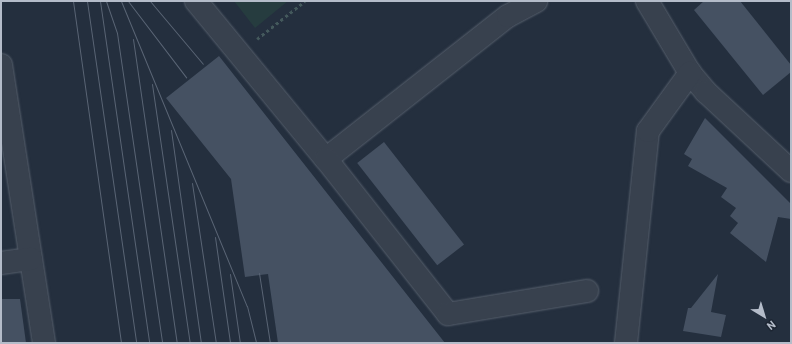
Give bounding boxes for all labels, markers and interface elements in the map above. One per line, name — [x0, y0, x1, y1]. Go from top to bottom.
north arrow — [744, 296, 784, 336]
text: N — [765, 318, 779, 333]

